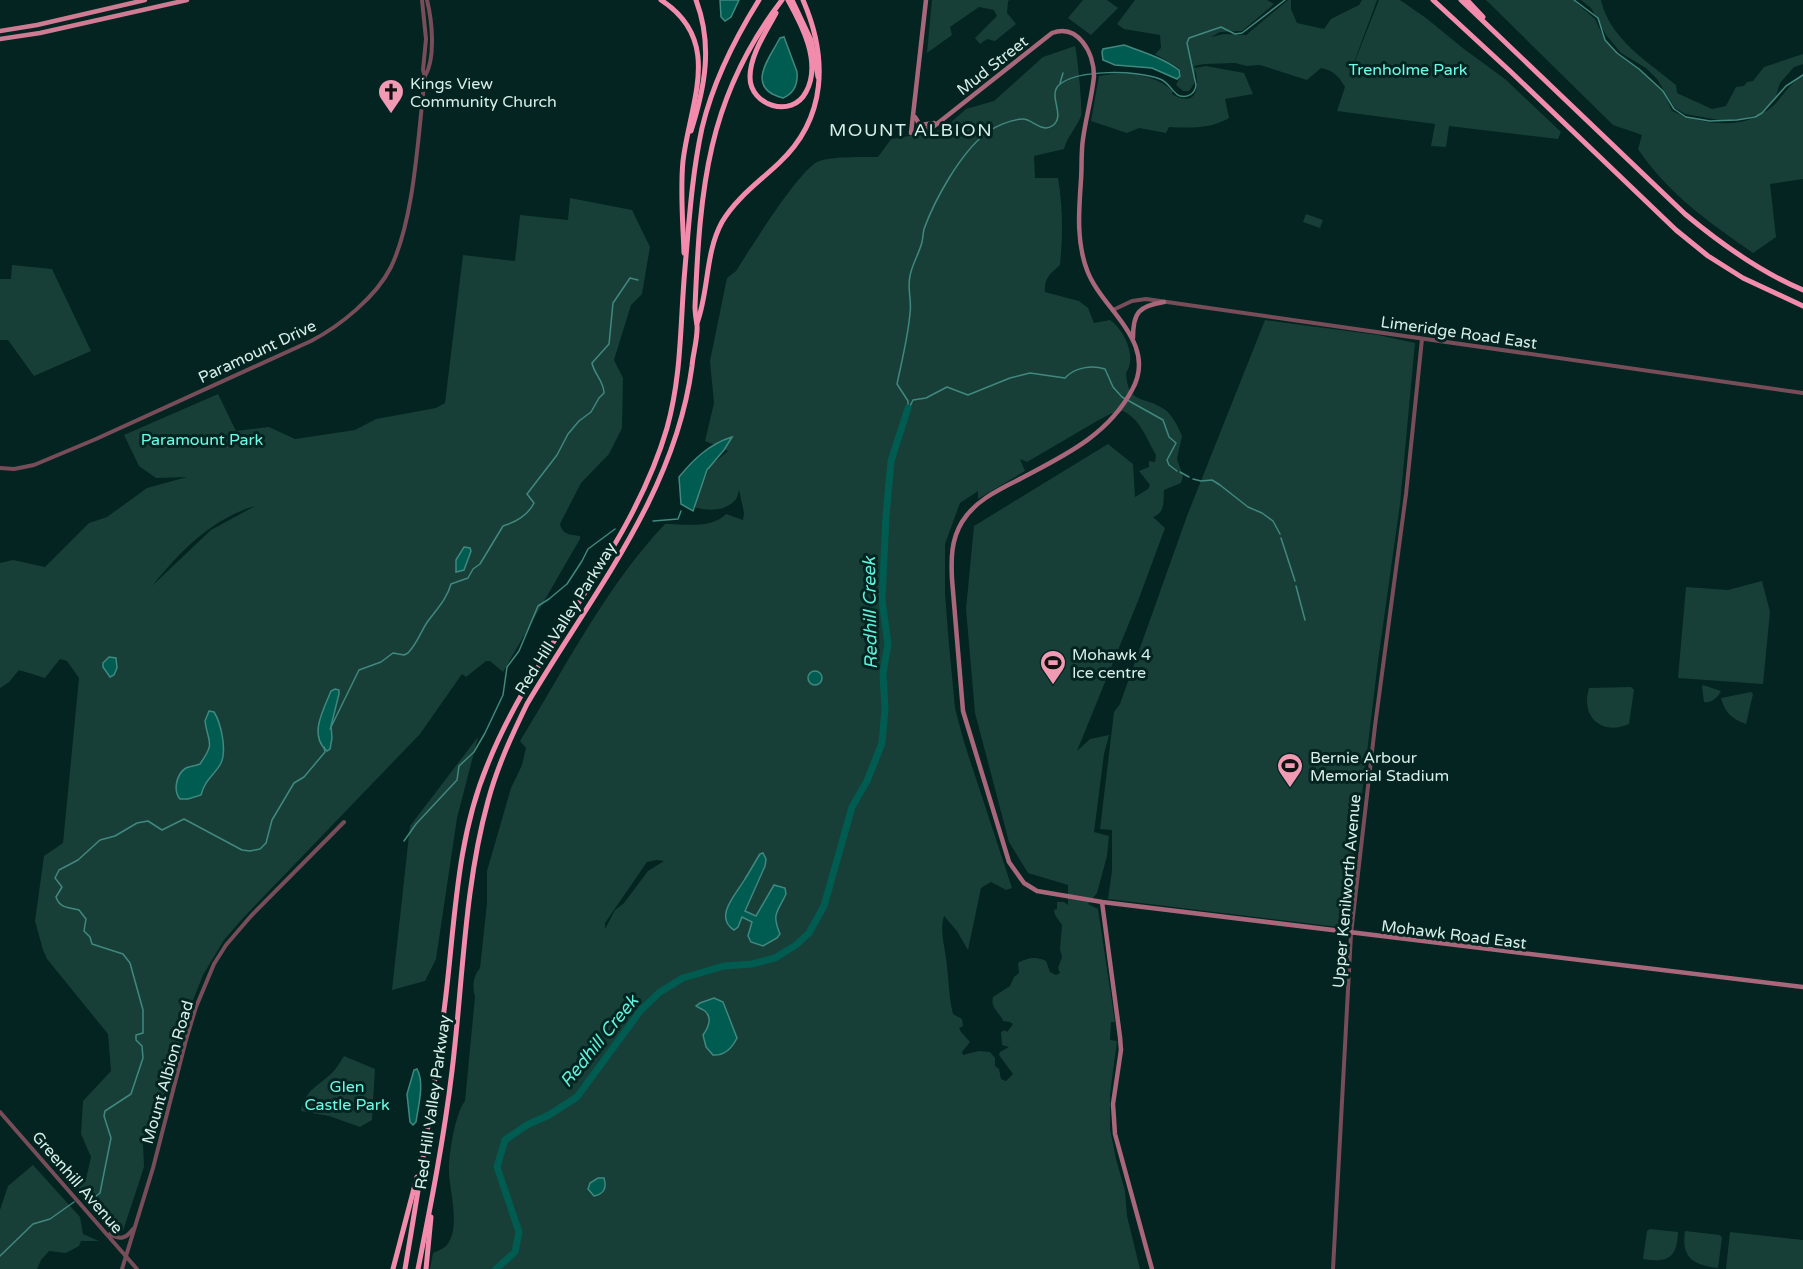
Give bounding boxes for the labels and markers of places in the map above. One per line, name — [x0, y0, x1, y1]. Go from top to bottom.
place label: Kings View Community Church — [410, 74, 557, 112]
church icon: Kings View Community Church — [376, 77, 406, 115]
place label: Mohawk 4 Ice centre — [1072, 645, 1151, 683]
sports icon: Mohawk 4 Ice centre — [1038, 648, 1068, 686]
place label: Bernie Arbour Memorial Stadium — [1310, 748, 1449, 786]
sports icon: Bernie Arbour Memorial Stadium — [1275, 751, 1305, 789]

